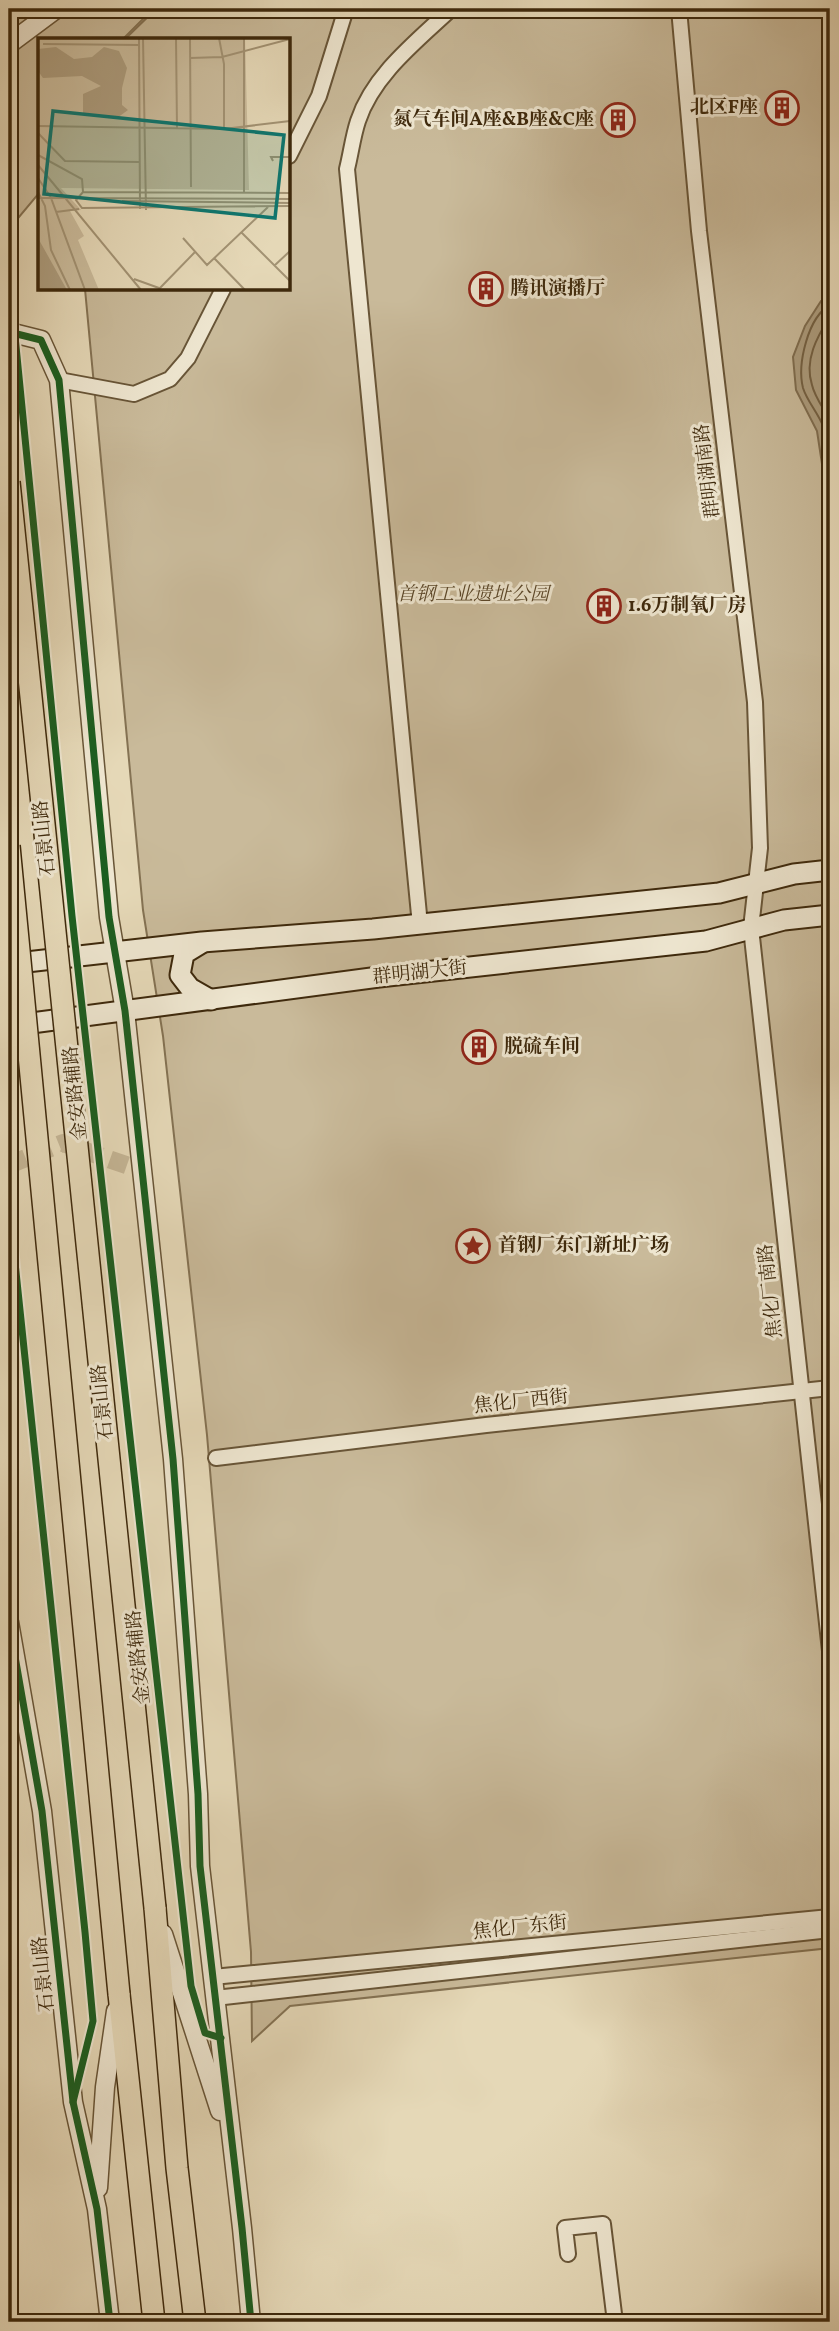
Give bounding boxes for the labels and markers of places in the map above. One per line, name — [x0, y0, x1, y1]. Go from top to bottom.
building icon: 北区F座 — [763, 89, 801, 127]
place label: 北区F座 — [690, 95, 758, 121]
building icon: 氮气车间A座&B座&C座 — [599, 101, 637, 139]
place label: 氮气车间A座&B座&C座 — [393, 107, 594, 133]
building icon: 腾讯演播厅 — [467, 270, 505, 308]
place label: 腾讯演播厅 — [510, 276, 605, 302]
building icon: 1.6万制氧厂房 — [585, 587, 623, 625]
place label: 1.6万制氧厂房 — [628, 593, 746, 619]
building icon: 脱硫车间 — [460, 1028, 498, 1066]
place label: 脱硫车间 — [504, 1034, 580, 1060]
place icon: 首钢厂东门新址广场 — [454, 1227, 492, 1265]
place label: 首钢厂东门新址广场 — [498, 1233, 669, 1259]

